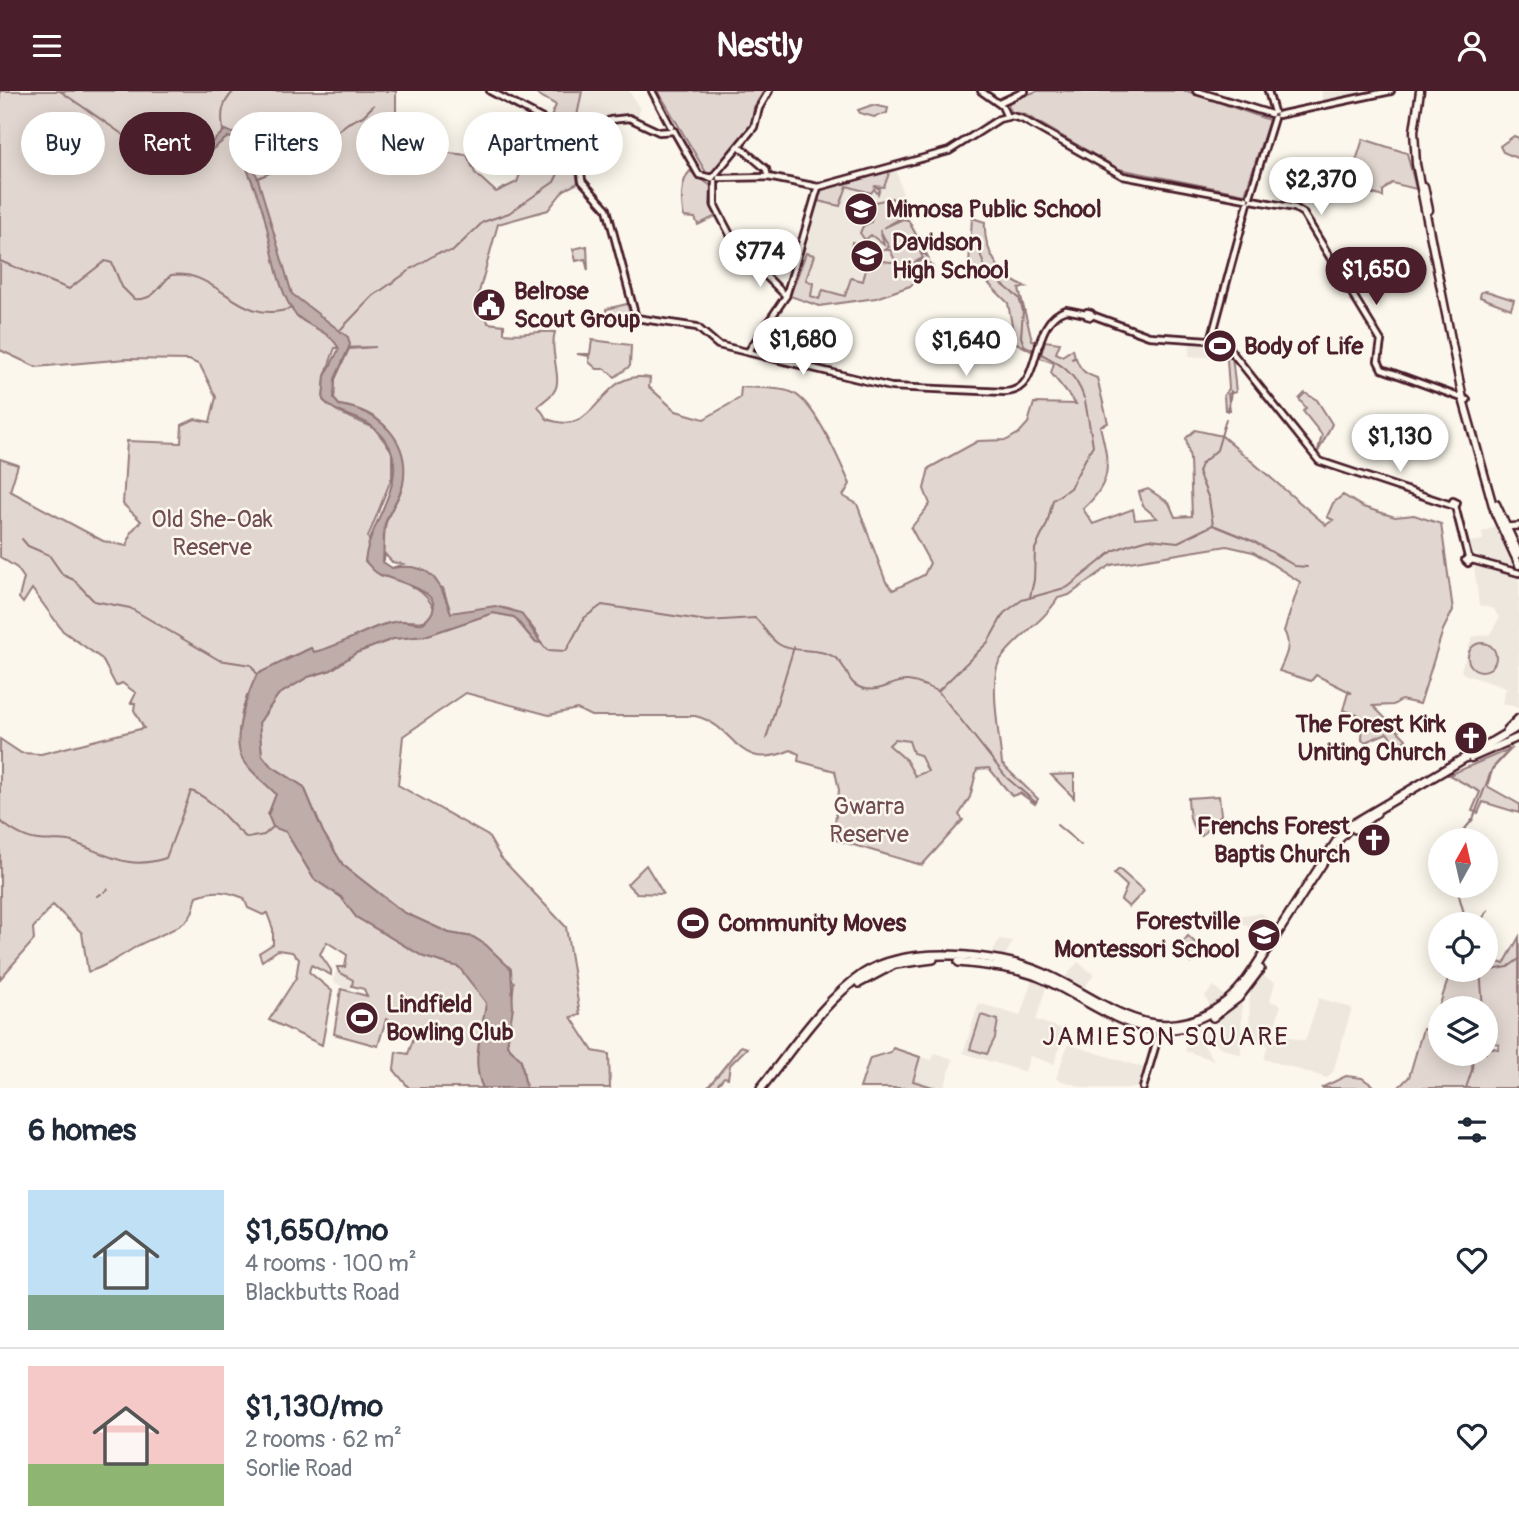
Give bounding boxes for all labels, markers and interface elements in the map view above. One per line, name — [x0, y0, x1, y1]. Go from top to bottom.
text: Nestly — [717, 26, 802, 66]
icon: menu — [28, 27, 66, 65]
icon: person — [1453, 27, 1491, 65]
chip: Buy — [21, 112, 105, 175]
chip: Rent — [119, 112, 215, 175]
chip: Filters — [229, 112, 342, 175]
chip: New — [356, 112, 449, 175]
chip: Apartment — [463, 112, 623, 175]
pin: $2,370 — [1264, 157, 1378, 217]
text: $2,370 — [1285, 165, 1357, 194]
school or university icon: Mimosa Public School — [842, 190, 880, 228]
place label: Mimosa Public School — [886, 195, 1102, 224]
place label: Davidson High School — [892, 228, 1009, 285]
pin: $774 — [719, 229, 801, 289]
text: $774 — [735, 237, 785, 266]
school or university icon: Davidson High School — [848, 237, 886, 275]
pin: $1,650 — [1319, 247, 1433, 307]
text: $1,650 — [1342, 255, 1410, 284]
place label: Belrose Scout Group — [514, 277, 640, 334]
public building icon: Belrose Scout Group — [470, 286, 508, 324]
pin: $1,680 — [746, 317, 860, 377]
pin: $1,640 — [909, 319, 1023, 378]
text: $1,680 — [769, 325, 837, 354]
text: $1,640 — [931, 326, 1001, 355]
sports icon: Body of Life — [1201, 327, 1239, 365]
place label: Body of Life — [1244, 332, 1365, 361]
pin: $1,130 — [1343, 415, 1457, 474]
text: $1,130 — [1368, 422, 1432, 451]
park label: Old She-Oak Reserve — [151, 505, 273, 562]
place label: The Forest Kirk Uniting Church — [1294, 710, 1447, 767]
church icon: The Forest Kirk Uniting Church — [1452, 719, 1490, 757]
park label: Gwarra Reserve — [829, 792, 909, 849]
place label: Frenchs Forest Baptis Church — [1197, 812, 1351, 869]
church icon: Frenchs Forest Baptis Church — [1355, 821, 1393, 859]
north arrow — [1428, 828, 1498, 898]
map controls — [1428, 828, 1498, 1066]
sports icon: Community Moves — [674, 904, 712, 942]
place label: Forestville Montessori School — [1054, 907, 1241, 964]
place label: Community Moves — [718, 909, 906, 938]
button: locate — [1428, 912, 1498, 982]
school or university icon: Forestville Montessori School — [1245, 916, 1283, 954]
place label: Lindfield Bowling Club — [386, 990, 514, 1047]
button: layers — [1428, 996, 1498, 1066]
sports icon: Lindfield Bowling Club — [343, 999, 381, 1037]
district label: JAMIESON SQUARE — [1042, 1021, 1290, 1053]
icon: filters — [1453, 1111, 1491, 1149]
text: 6 homes — [28, 1112, 136, 1149]
text: $1,650/mo — [245, 1212, 388, 1249]
icon: home — [84, 1218, 168, 1302]
icon: heart — [1453, 1241, 1491, 1279]
text: 4 rooms · 100 m² — [245, 1249, 417, 1278]
text: Blackbutts Road — [245, 1278, 400, 1307]
text: $1,130/mo — [245, 1388, 383, 1425]
icon: home — [84, 1394, 168, 1478]
icon: heart — [1453, 1417, 1491, 1455]
text: 2 rooms · 62 m² — [245, 1425, 402, 1454]
text: Sorlie Road — [245, 1454, 353, 1483]

